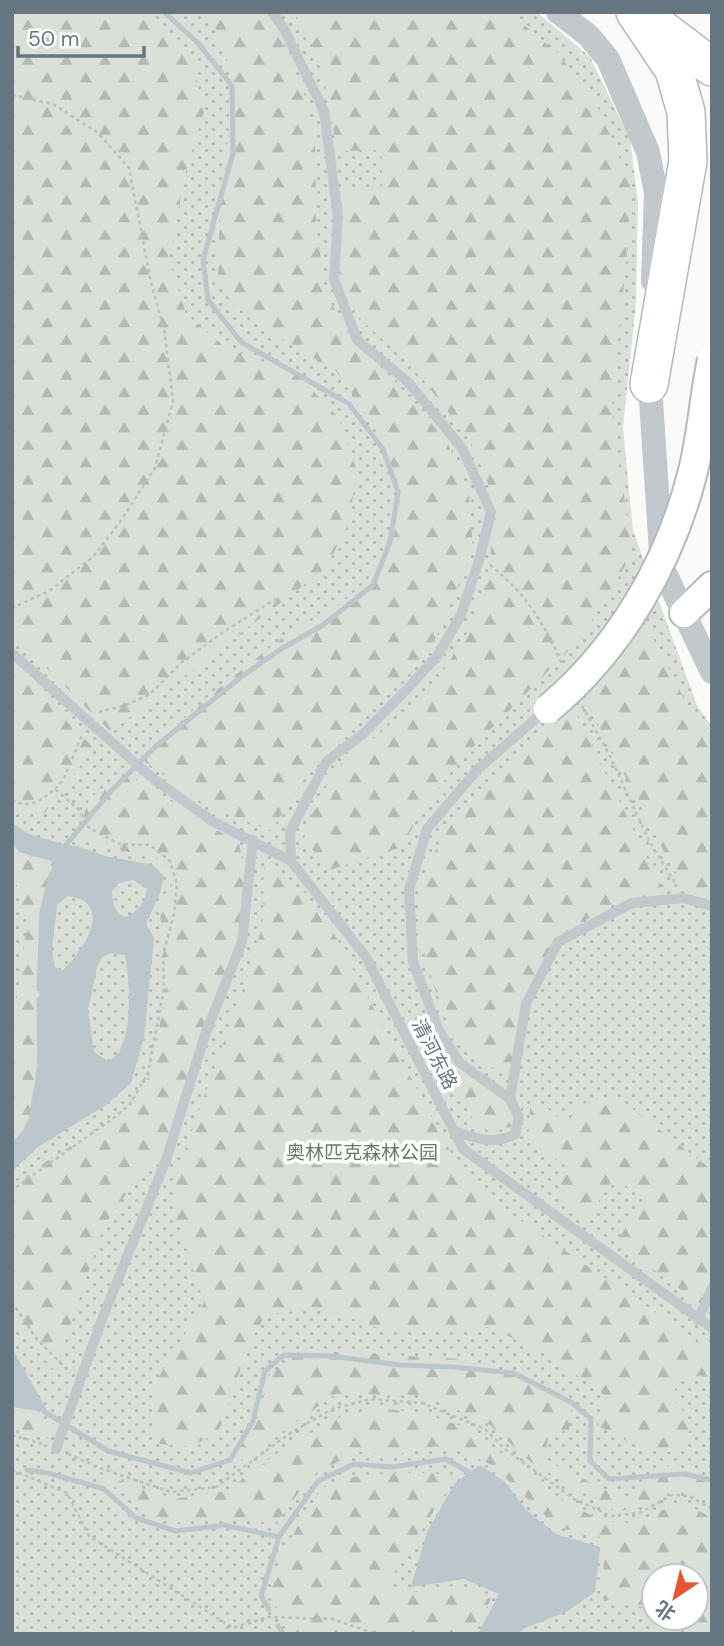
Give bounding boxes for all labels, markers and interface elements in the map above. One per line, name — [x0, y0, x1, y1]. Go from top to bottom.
scale bar — [18, 14, 144, 58]
text: 50 m — [28, 25, 79, 53]
street label: 清河东路 — [406, 1015, 463, 1094]
park label: 奥林匹克森林公园 — [286, 1140, 438, 1165]
north arrow — [640, 1562, 710, 1632]
text: 北 — [651, 1595, 680, 1626]

